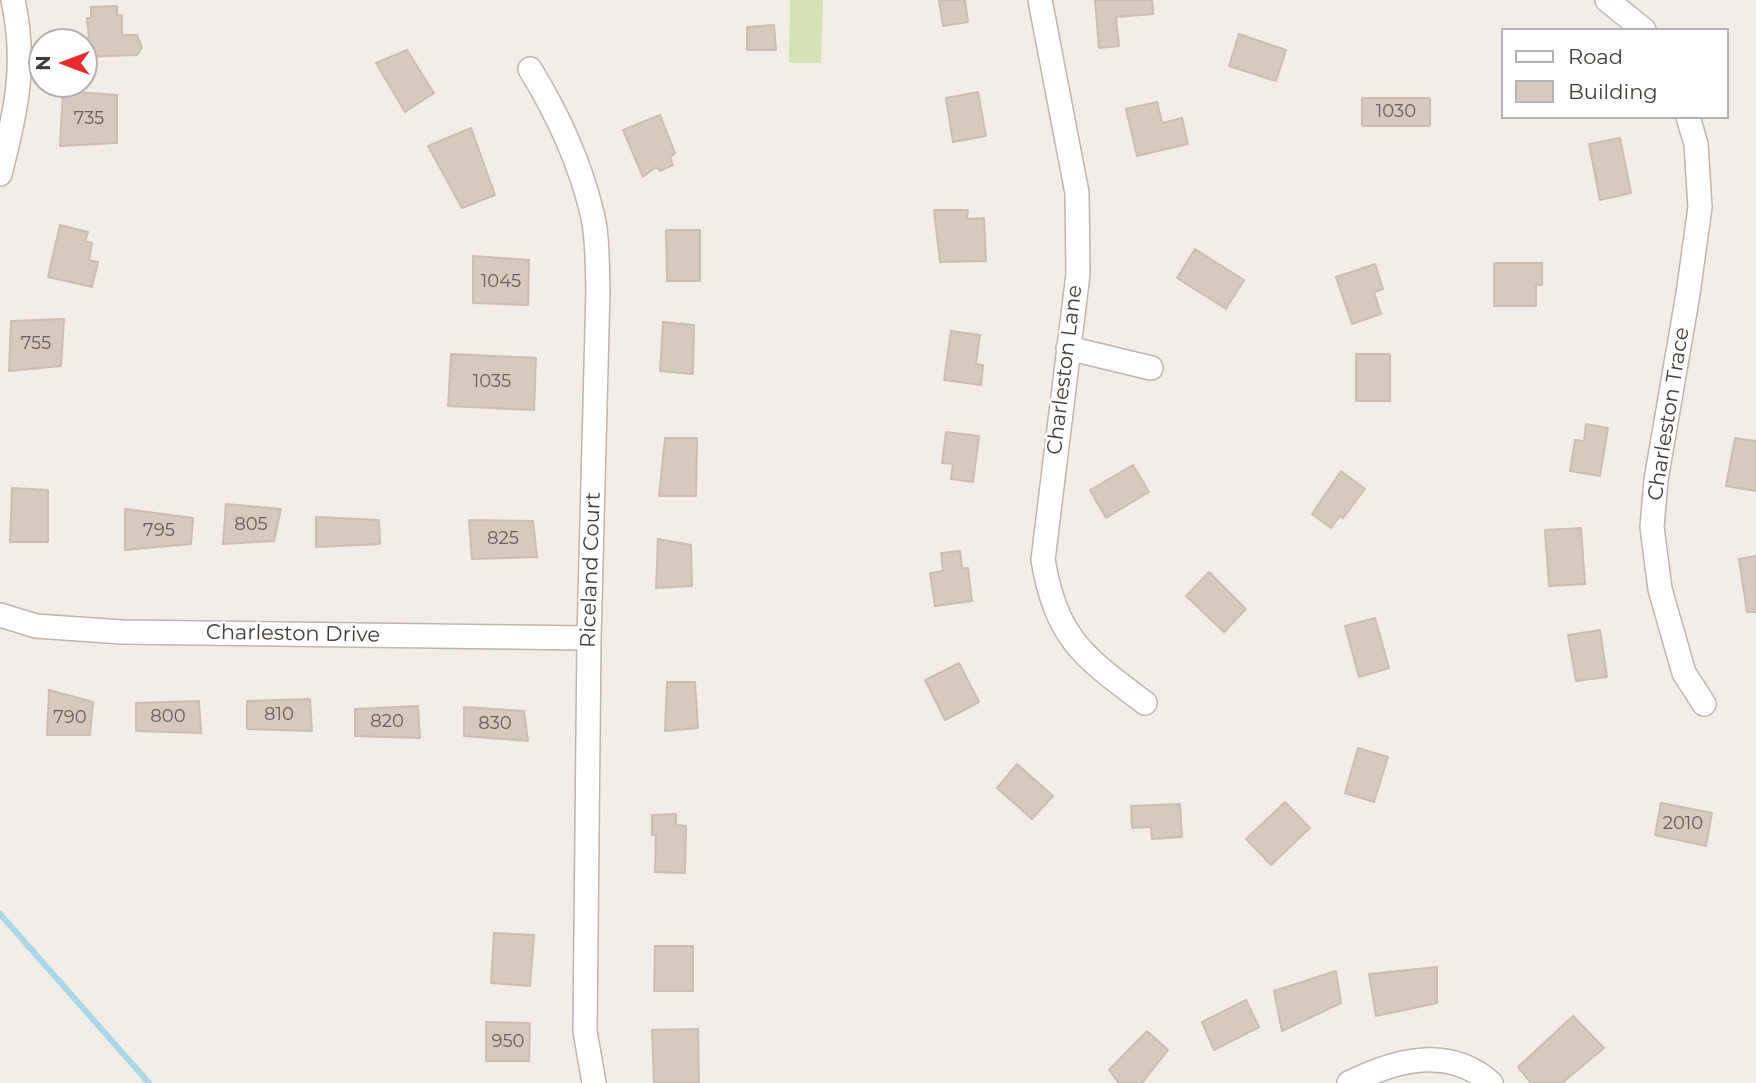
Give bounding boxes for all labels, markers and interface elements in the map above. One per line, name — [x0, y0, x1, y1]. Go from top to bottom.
north arrow — [28, 28, 98, 98]
legend — [1500, 28, 1728, 119]
text: Road — [1568, 44, 1623, 69]
text: N — [32, 55, 55, 71]
text: Building — [1568, 79, 1658, 104]
house number: 1030 — [1376, 101, 1416, 123]
house number: 735 — [74, 108, 104, 130]
house number: 1045 — [481, 271, 521, 293]
street label: Charleston Lane — [1042, 284, 1088, 456]
street label: Charleston Trace — [1643, 325, 1695, 503]
house number: 755 — [21, 333, 51, 355]
house number: 1035 — [473, 371, 511, 393]
street label: Riceland Court — [576, 492, 606, 648]
house number: 805 — [234, 514, 268, 536]
house number: 795 — [143, 520, 175, 542]
house number: 825 — [487, 528, 519, 550]
street label: Charleston Drive — [206, 620, 380, 648]
house number: 810 — [264, 704, 294, 726]
house number: 800 — [150, 706, 186, 728]
house number: 790 — [53, 707, 87, 729]
house number: 820 — [370, 711, 404, 733]
house number: 830 — [478, 713, 512, 735]
house number: 2010 — [1663, 813, 1703, 835]
house number: 950 — [491, 1031, 525, 1053]

